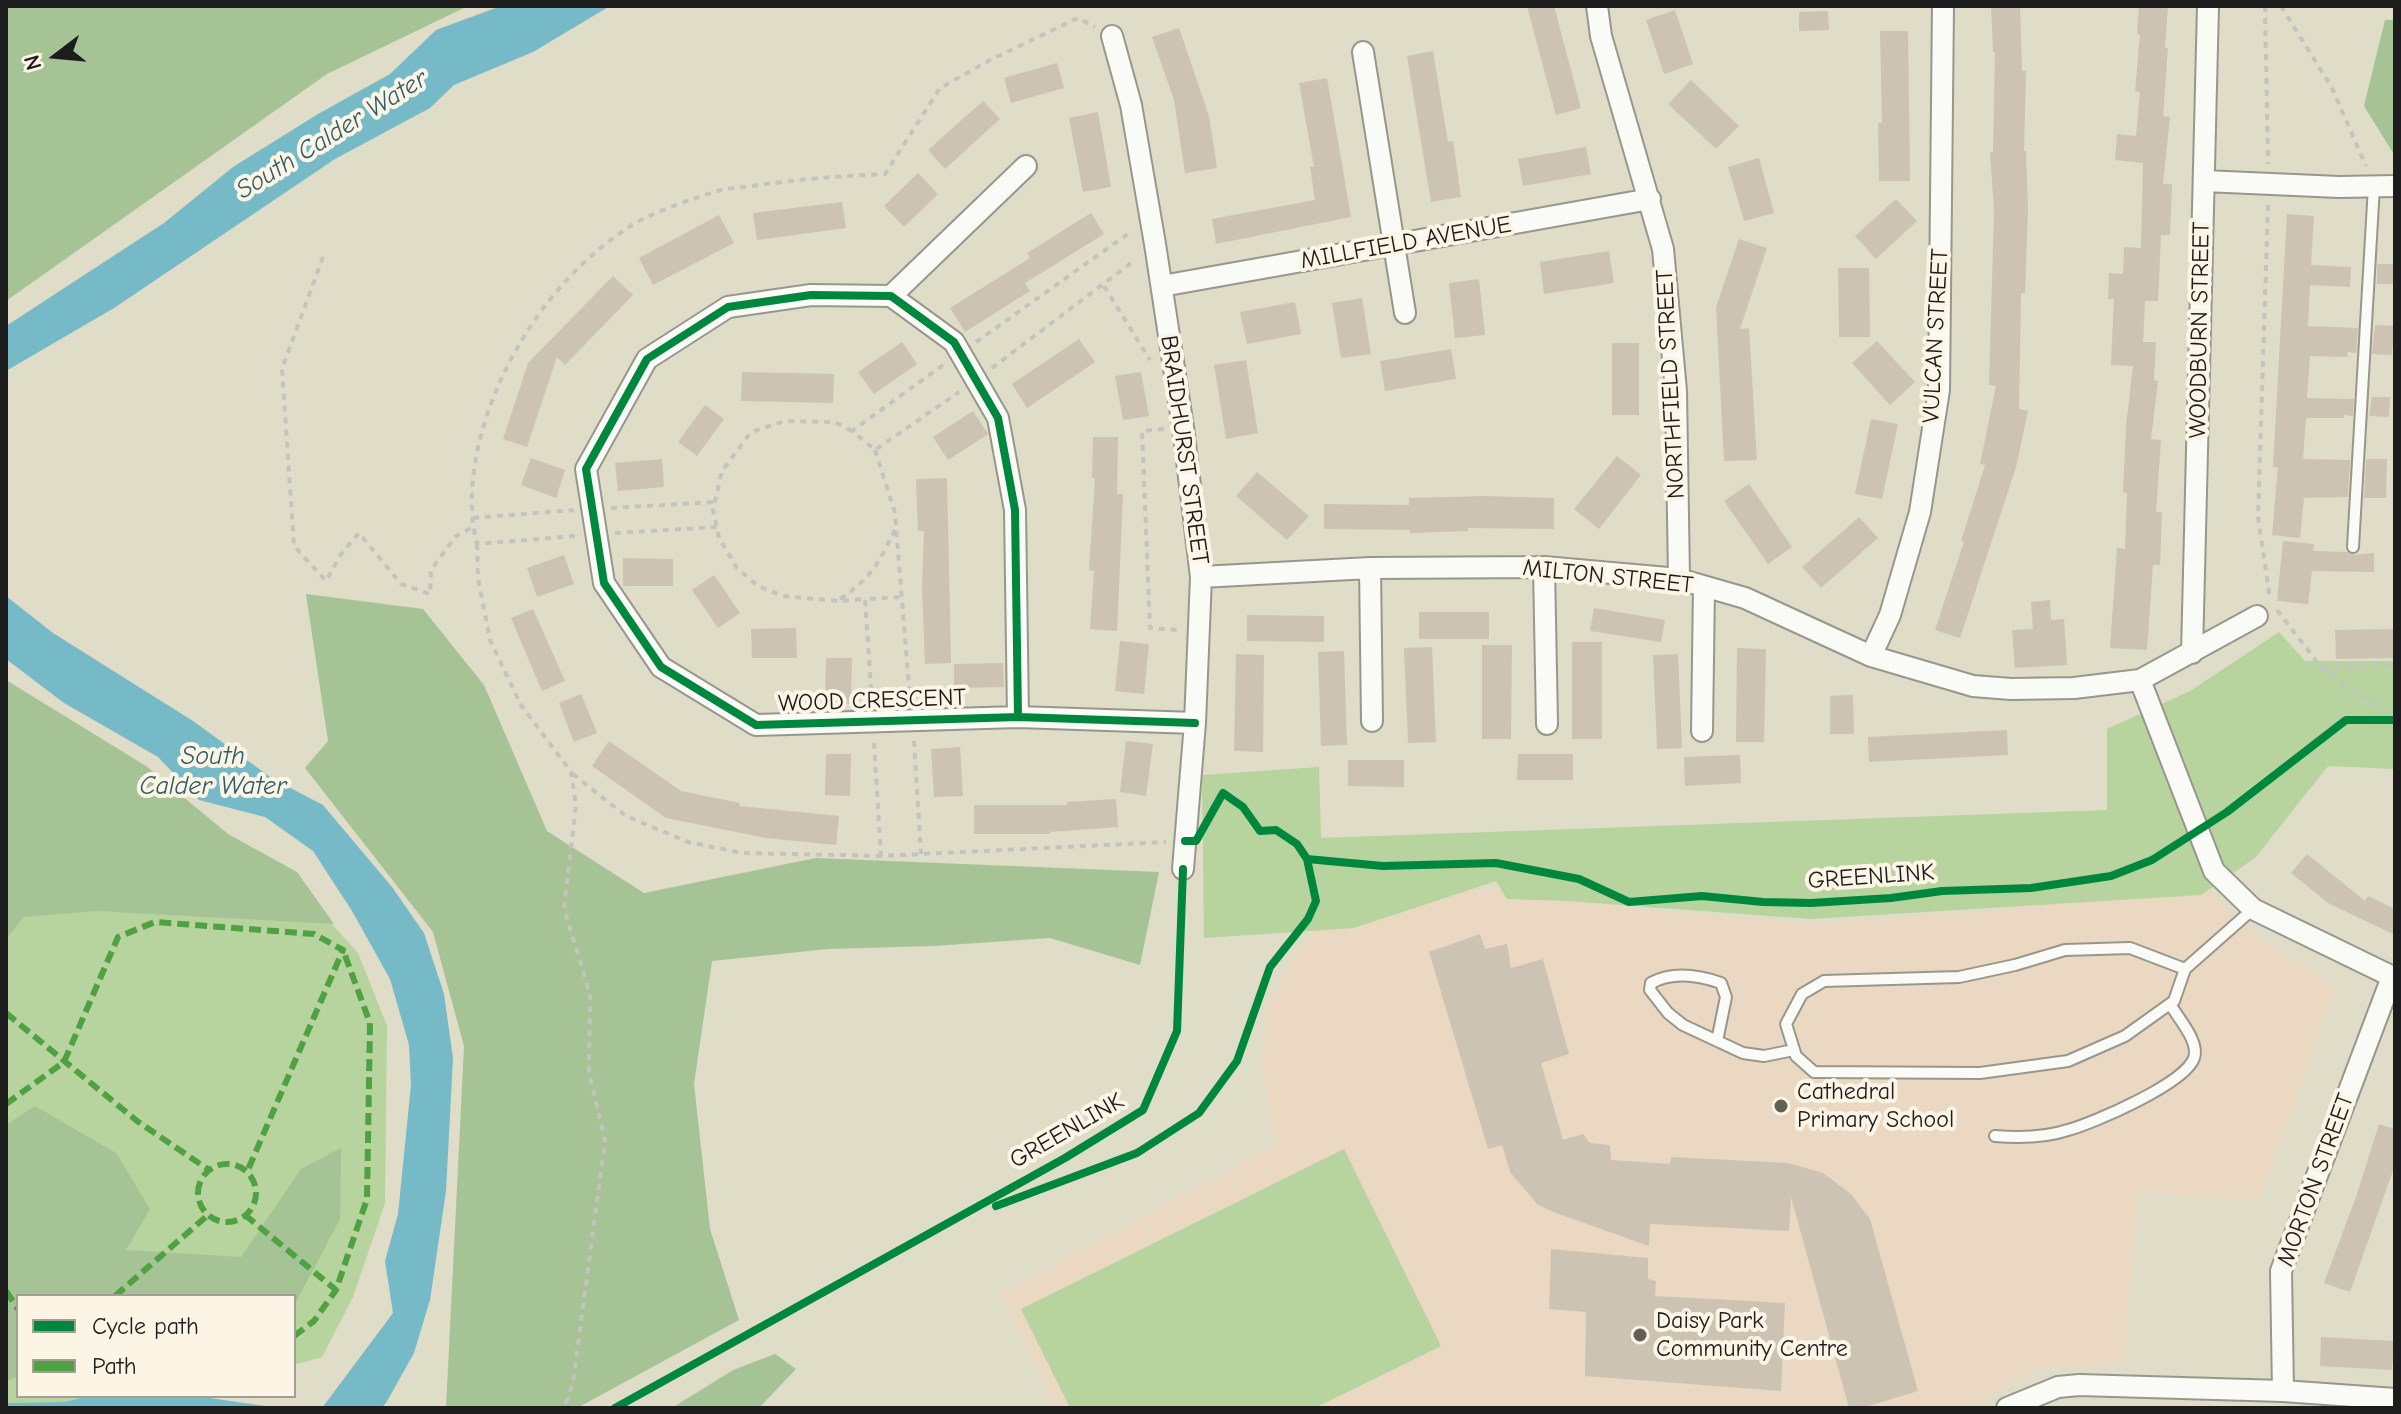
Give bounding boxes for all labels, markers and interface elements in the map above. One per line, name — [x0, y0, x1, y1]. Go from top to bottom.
north arrow — [16, 16, 96, 96]
text: N — [18, 52, 47, 73]
water label: South Calder Water — [231, 64, 433, 206]
street label: MILLFIELD AVENUE — [1298, 210, 1514, 276]
street label: WOODBURN STREET — [2184, 221, 2216, 439]
street label: VULCAN STREET — [1917, 248, 1955, 424]
street label: NORTHFIELD STREET — [1651, 269, 1691, 499]
street label: BRAIDHURST STREET — [1154, 334, 1214, 566]
street label: MILTON STREET — [1521, 554, 1695, 600]
street label: WOOD CRESCENT — [777, 683, 967, 719]
water label: South Calder Water — [140, 741, 286, 802]
street label: GREENLINK — [1807, 858, 1935, 896]
place label: Cathedral Primary School — [1797, 1078, 1954, 1134]
street label: GREENLINK — [1005, 1087, 1129, 1175]
street label: MORTON STREET — [2271, 1090, 2361, 1270]
marker: Cathedral Primary School — [1772, 1097, 1790, 1115]
legend — [16, 1294, 296, 1398]
place label: Daisy Park Community Centre — [1656, 1307, 1848, 1363]
text: Cycle path — [92, 1312, 199, 1340]
marker: Daisy Park Community Centre — [1631, 1326, 1649, 1344]
text: Path — [92, 1352, 137, 1380]

